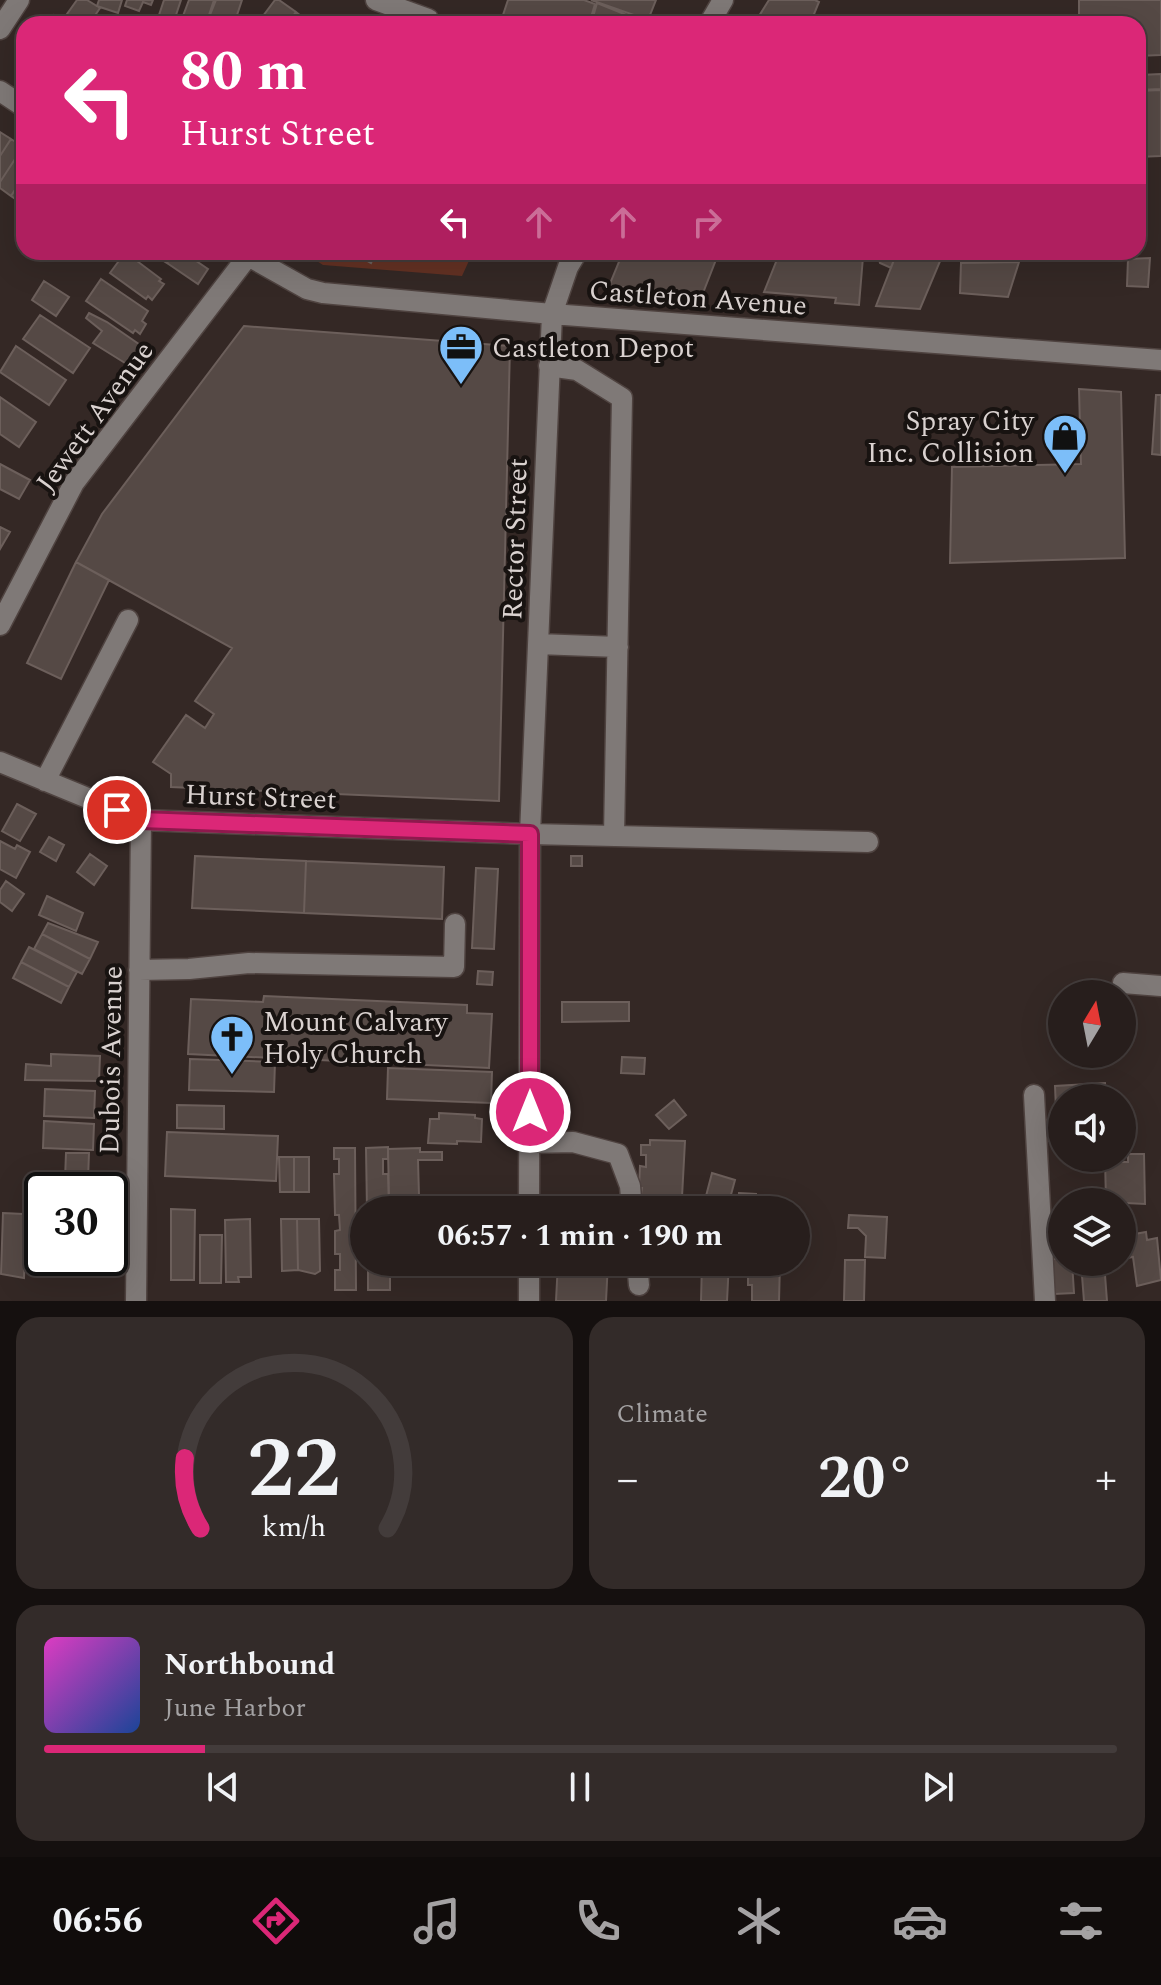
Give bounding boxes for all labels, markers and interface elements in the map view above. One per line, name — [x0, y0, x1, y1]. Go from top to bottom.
text: 80 m — [180, 30, 307, 115]
icon: left — [48, 48, 152, 152]
text: Hurst Street — [180, 107, 375, 162]
icon: left — [433, 200, 477, 244]
icon: ahead — [517, 200, 561, 244]
icon: ahead — [601, 200, 645, 244]
icon: right — [685, 200, 729, 244]
street label: Castleton Avenue — [588, 269, 808, 328]
office icon: Castleton Depot — [437, 323, 485, 386]
place label: Castleton Depot — [492, 327, 694, 370]
street label: Jewett Avenue — [26, 332, 165, 501]
place label: Spray City Inc. Collision — [867, 400, 1036, 475]
shop icon: Spray City Inc. Collision — [1041, 412, 1089, 475]
street label: Rector Street — [491, 457, 540, 621]
street label: Hurst Street — [184, 773, 338, 822]
pin — [83, 776, 151, 844]
icon: arrive — [95, 788, 139, 832]
street label: Dubois Avenue — [88, 965, 135, 1155]
north arrow — [1048, 980, 1136, 1068]
map controls — [1048, 980, 1136, 1276]
place label: Mount Calvary Holy Church — [263, 1001, 449, 1076]
church icon: Mount Calvary Holy Church — [208, 1013, 256, 1076]
position arrow — [488, 1070, 572, 1154]
button: sound — [1048, 1084, 1136, 1172]
speed limit sign: 30 — [24, 1172, 128, 1276]
button: layers — [1048, 1188, 1136, 1276]
text: 06:57 · 1 min · 190 m — [437, 1213, 723, 1259]
text: Climate — [617, 1394, 708, 1434]
text: 22 — [248, 1407, 341, 1534]
text: 20° — [818, 1433, 915, 1525]
text: − — [617, 1446, 639, 1513]
text: + — [1095, 1446, 1117, 1513]
text: km/h — [262, 1506, 326, 1549]
text: Northbound — [164, 1642, 335, 1688]
text: June Harbor — [164, 1688, 306, 1728]
icon: previous — [201, 1765, 245, 1809]
icon: pause — [558, 1765, 602, 1809]
icon: next — [916, 1765, 960, 1809]
icon: directions — [248, 1893, 304, 1949]
icon: music — [409, 1893, 465, 1949]
icon: phone — [570, 1893, 626, 1949]
icon: climate — [731, 1893, 787, 1949]
icon: car — [892, 1893, 948, 1949]
icon: filters — [1053, 1893, 1109, 1949]
text: 06:56 — [52, 1894, 143, 1949]

